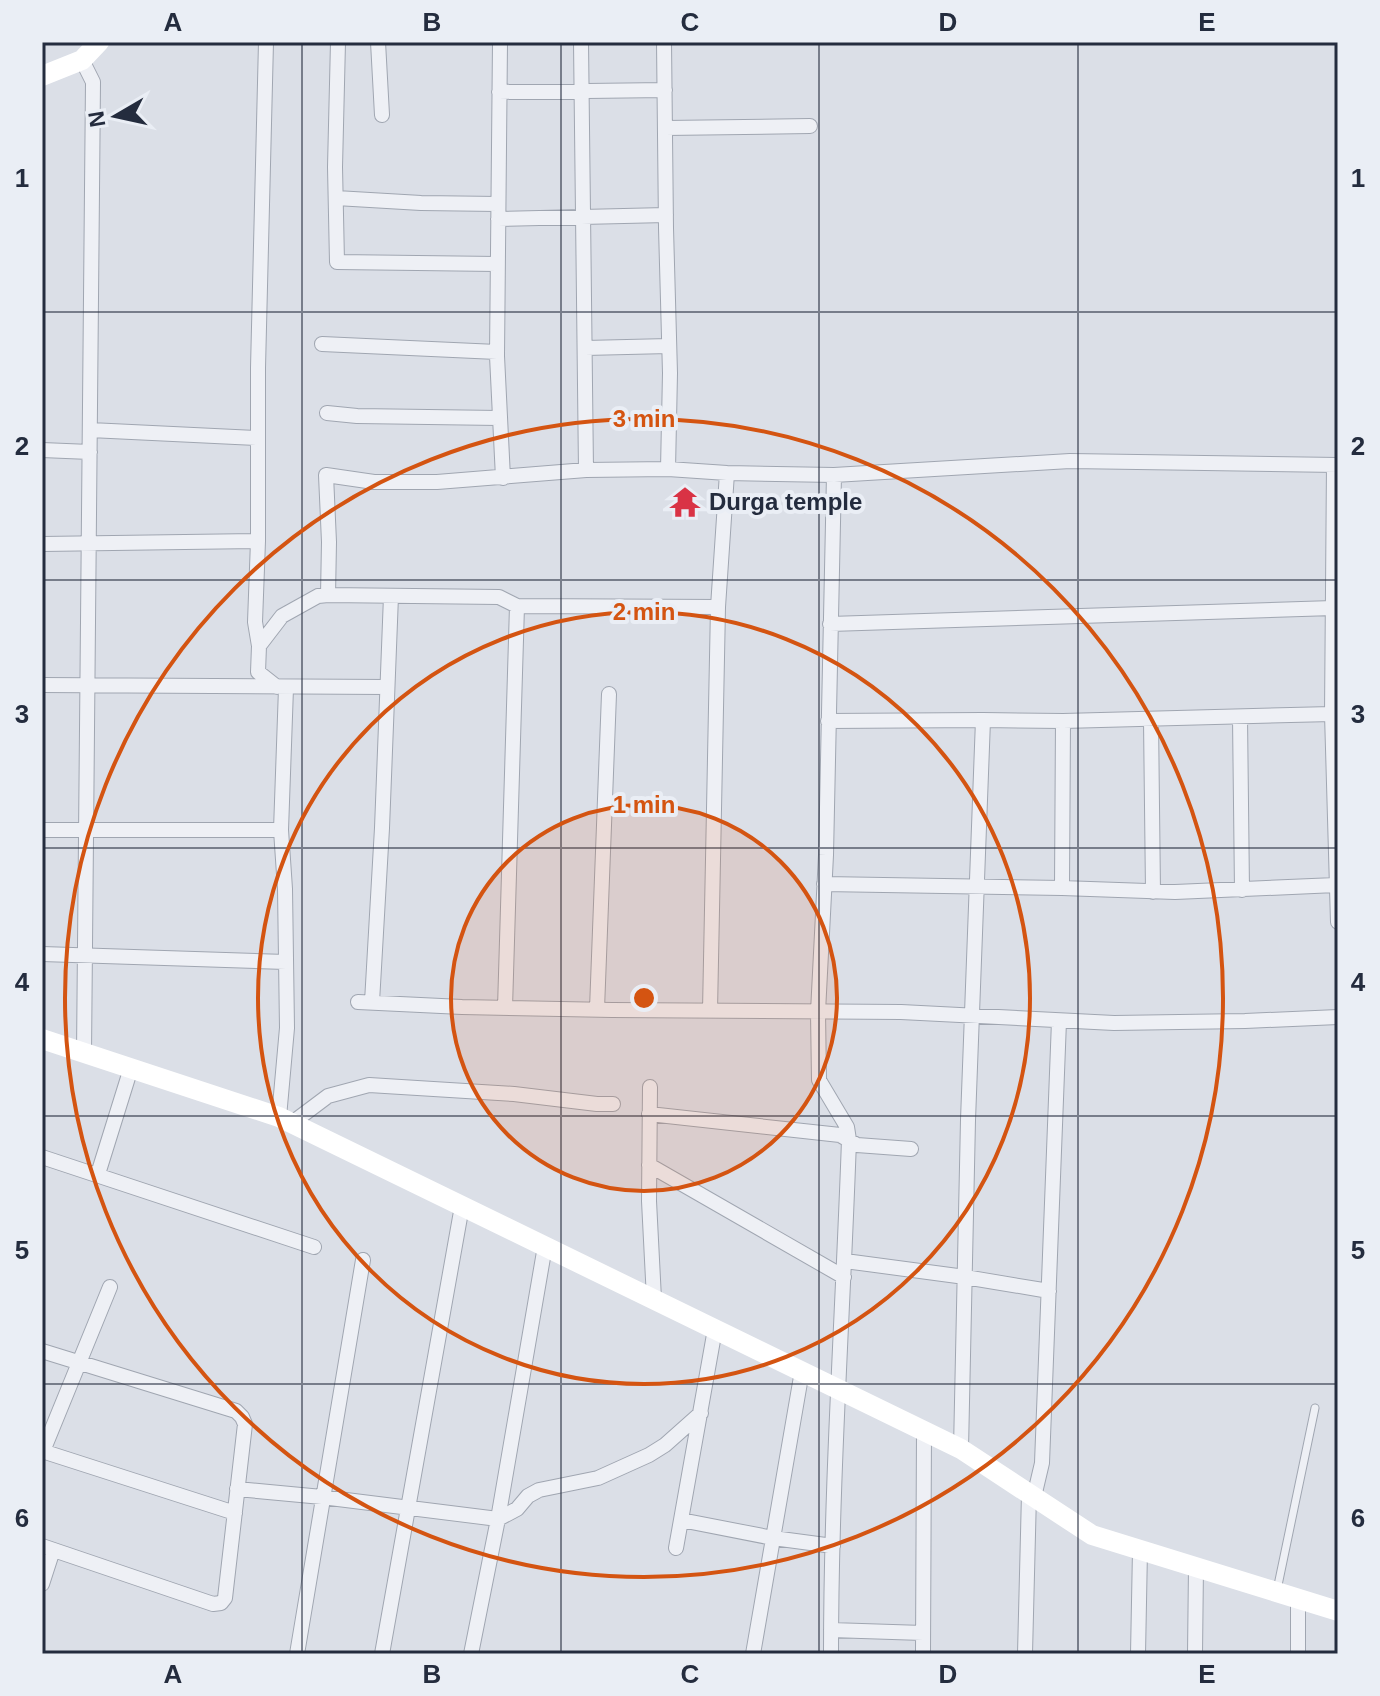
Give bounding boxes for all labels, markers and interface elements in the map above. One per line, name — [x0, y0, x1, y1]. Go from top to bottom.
text: A — [164, 7, 183, 37]
text: B — [423, 7, 441, 37]
text: C — [681, 7, 700, 37]
text: D — [939, 7, 957, 37]
text: E — [1198, 7, 1216, 37]
north arrow — [76, 76, 156, 156]
text: N — [83, 109, 110, 129]
text: 1 — [15, 163, 29, 193]
text: 1 — [1351, 163, 1365, 193]
text: 3 min — [613, 405, 675, 432]
text: 2 — [15, 431, 29, 461]
text: 2 — [1351, 431, 1365, 461]
temple icon: Durga temple — [668, 485, 702, 519]
place label: Durga temple — [709, 488, 862, 515]
text: 2 min — [613, 598, 675, 625]
text: 3 — [15, 699, 29, 729]
text: 3 — [1351, 699, 1365, 729]
text: 1 min — [613, 791, 675, 818]
text: 4 — [15, 967, 30, 997]
text: 4 — [1351, 967, 1366, 997]
centre of rings — [630, 984, 658, 1012]
text: 5 — [15, 1235, 29, 1265]
text: 5 — [1351, 1235, 1365, 1265]
text: 6 — [15, 1503, 29, 1533]
text: 6 — [1351, 1503, 1365, 1533]
text: A — [164, 1659, 183, 1689]
text: B — [423, 1659, 441, 1689]
text: C — [681, 1659, 700, 1689]
text: D — [939, 1659, 957, 1689]
text: E — [1198, 1659, 1216, 1689]

